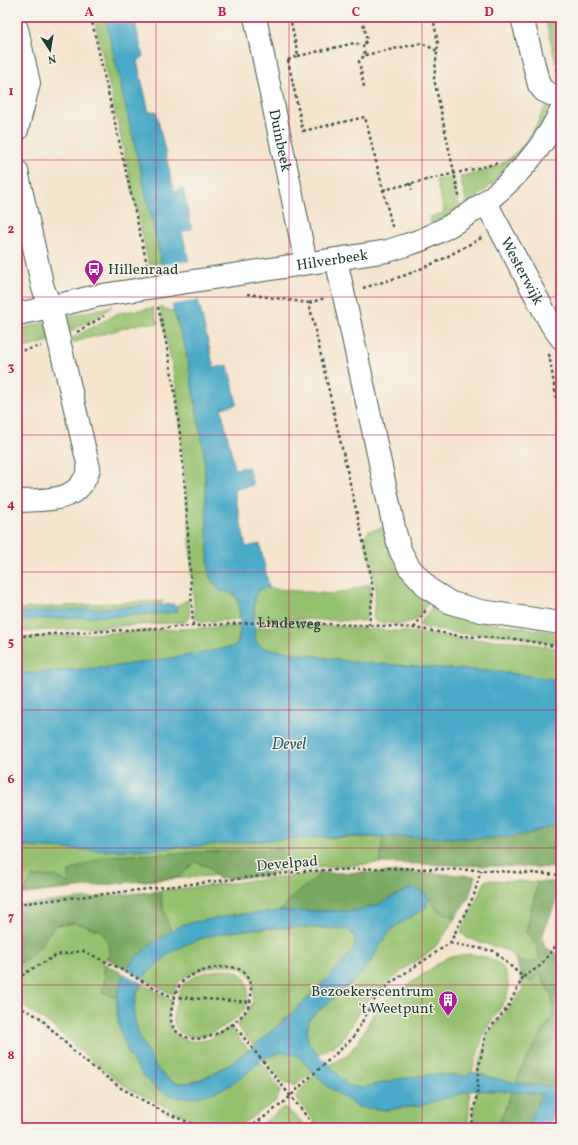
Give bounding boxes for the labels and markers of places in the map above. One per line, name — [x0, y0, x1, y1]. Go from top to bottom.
bus stop icon: Hillenraad — [83, 258, 105, 286]
place label: Hillenraad — [108, 260, 179, 281]
place label: Bezoekerscentrum 't Weetpunt — [311, 982, 434, 1020]
building icon: Bezoekerscentrum 't Weetpunt — [437, 989, 459, 1017]

